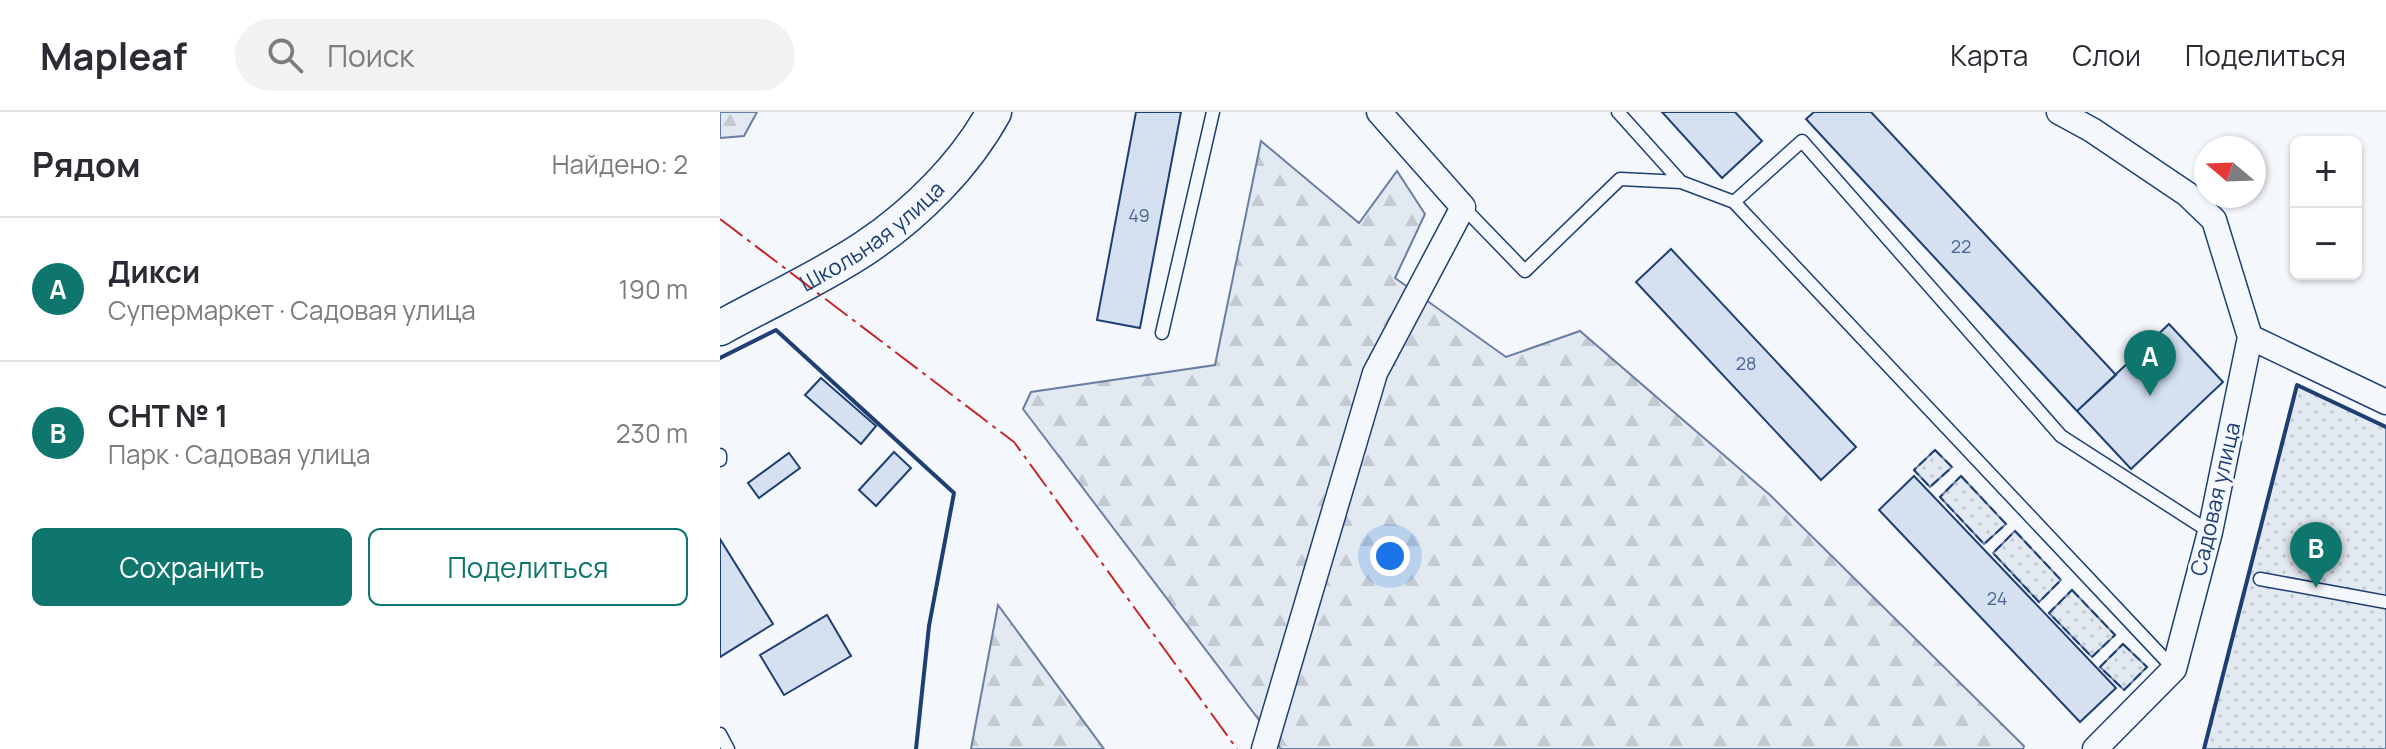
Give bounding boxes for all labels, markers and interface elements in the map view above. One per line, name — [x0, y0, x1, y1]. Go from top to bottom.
search box — [235, 19, 795, 91]
text: Mapleaf — [40, 29, 187, 81]
icon: search — [263, 33, 307, 77]
text: Поиск — [327, 35, 414, 76]
text: Карта — [1950, 36, 2028, 74]
text: Слои — [2072, 36, 2141, 74]
text: Поделиться — [2185, 36, 2346, 74]
north arrow — [2194, 136, 2266, 208]
map controls — [2290, 136, 2362, 280]
button: + — [2290, 136, 2362, 208]
text: Рядом — [32, 141, 141, 187]
text: Найдено: 2 — [552, 146, 688, 182]
street label: Школьная улица — [794, 174, 951, 298]
house number: 49 — [1128, 203, 1150, 227]
button: − — [2290, 208, 2362, 280]
house number: 22 — [1951, 234, 1971, 258]
text: Дикси — [108, 251, 200, 292]
text: A — [49, 271, 67, 307]
text: 190 m — [619, 271, 688, 307]
text: Супермаркет · Садовая улица — [108, 292, 476, 328]
pin: A — [2124, 330, 2176, 396]
house number: 28 — [1736, 351, 1756, 375]
text: СНТ № 1 — [108, 395, 228, 436]
text: B — [50, 415, 66, 451]
text: 230 m — [616, 415, 688, 451]
street label: Садовая улица — [2183, 419, 2247, 579]
text: Парк · Садовая улица — [108, 436, 370, 472]
pin: B — [2290, 522, 2342, 588]
button: Сохранить — [32, 528, 352, 606]
button: Поделиться — [368, 528, 688, 606]
your location — [1370, 536, 1410, 576]
house number: 24 — [1987, 586, 2007, 610]

